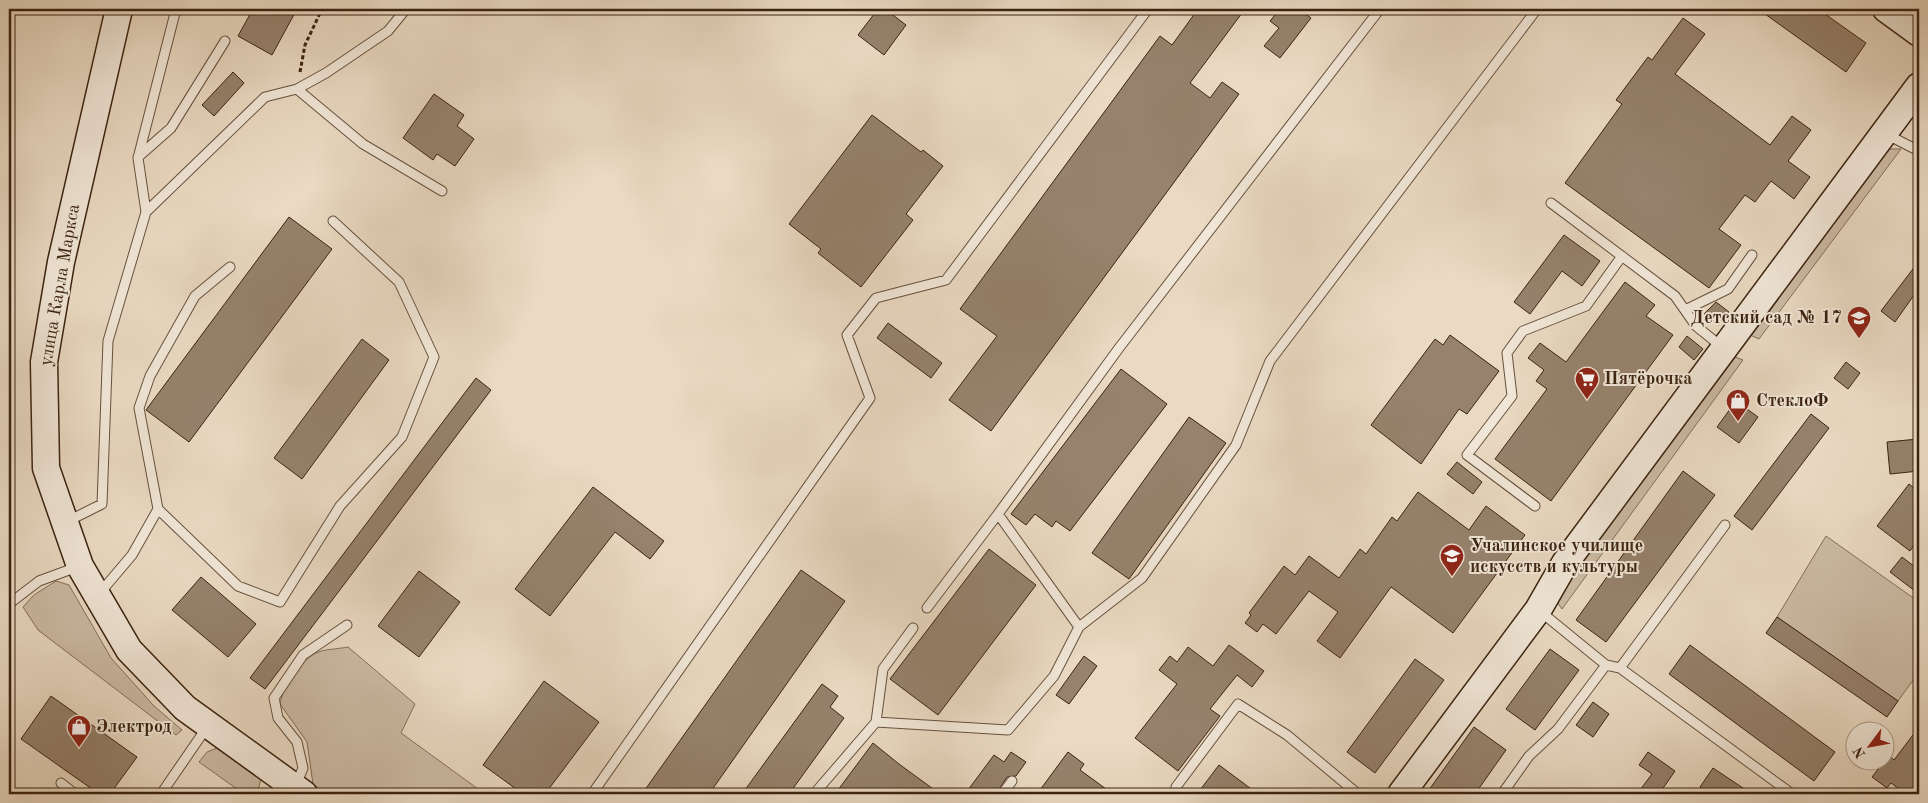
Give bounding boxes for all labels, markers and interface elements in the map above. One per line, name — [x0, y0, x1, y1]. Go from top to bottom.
street label: улица Карла Маркса — [37, 202, 83, 368]
school or university icon: Детский сад № 17 — [1846, 305, 1872, 339]
place label: Детский сад № 17 — [1691, 309, 1842, 327]
supermarket icon: Пятёрочка — [1574, 366, 1600, 400]
place label: Пятёрочка — [1604, 370, 1692, 388]
shop icon: СтеклоФ — [1725, 388, 1751, 422]
place label: СтеклоФ — [1756, 392, 1828, 410]
place label: Учалинское училище искусств и культуры — [1470, 537, 1643, 576]
school or university icon: Учалинское училище искусств и культуры — [1439, 543, 1465, 577]
shop icon: Электрод — [66, 714, 92, 748]
place label: Электрод — [96, 718, 172, 736]
north arrow — [1846, 720, 1896, 770]
text: N — [1851, 744, 1869, 761]

